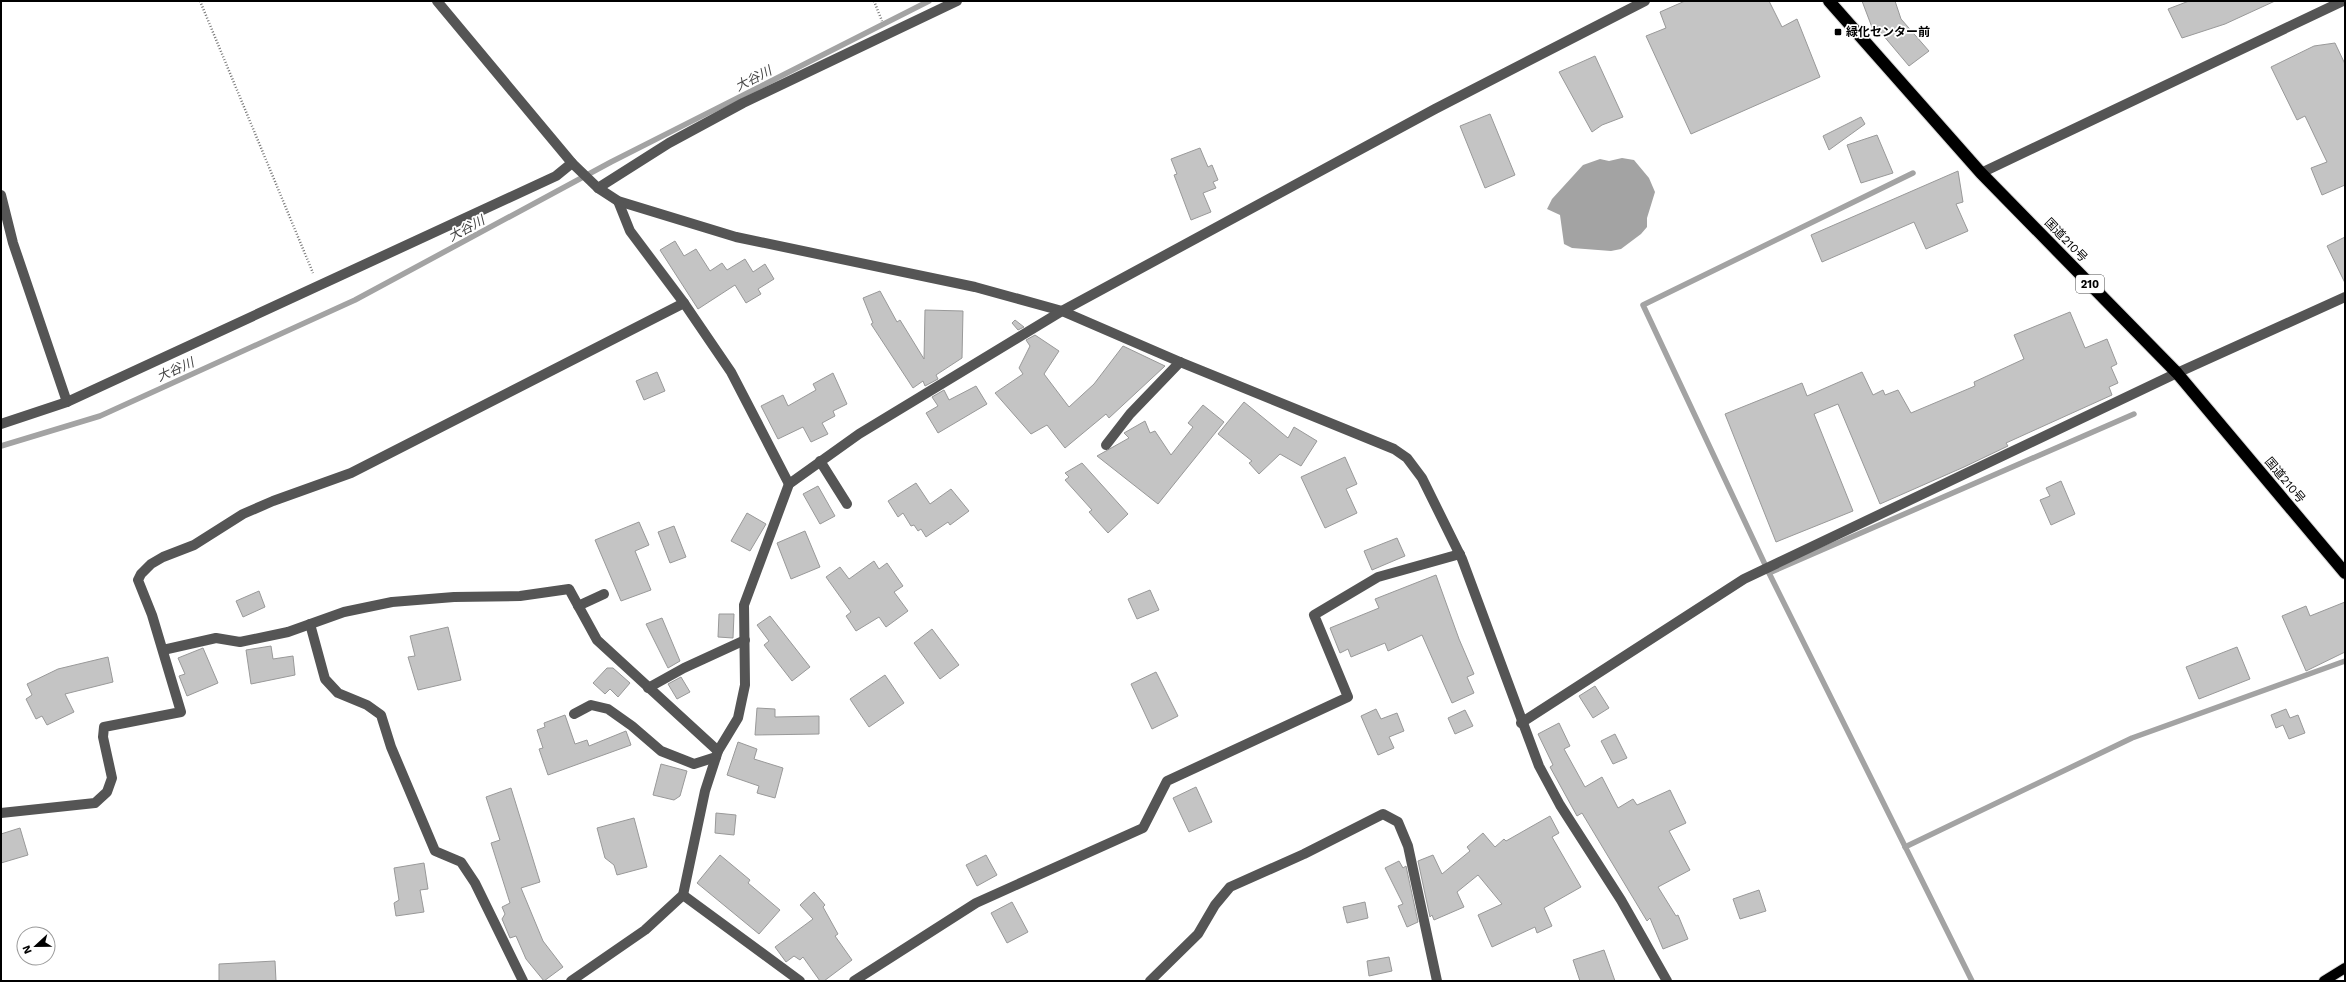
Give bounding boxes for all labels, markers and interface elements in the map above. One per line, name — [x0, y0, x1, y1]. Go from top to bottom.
place label: 緑化センター前 — [1846, 25, 1930, 39]
marker: 緑化センター前 — [1833, 27, 1843, 37]
water label: 大谷川 — [732, 62, 776, 94]
water label: 大谷川 — [445, 212, 489, 244]
street label: 国道210号 — [2042, 215, 2090, 265]
road number: 210 — [2076, 275, 2104, 293]
water label: 大谷川 — [154, 354, 198, 384]
street label: 国道210号 — [2262, 454, 2308, 506]
north arrow — [16, 926, 56, 966]
text: N — [20, 943, 35, 956]

